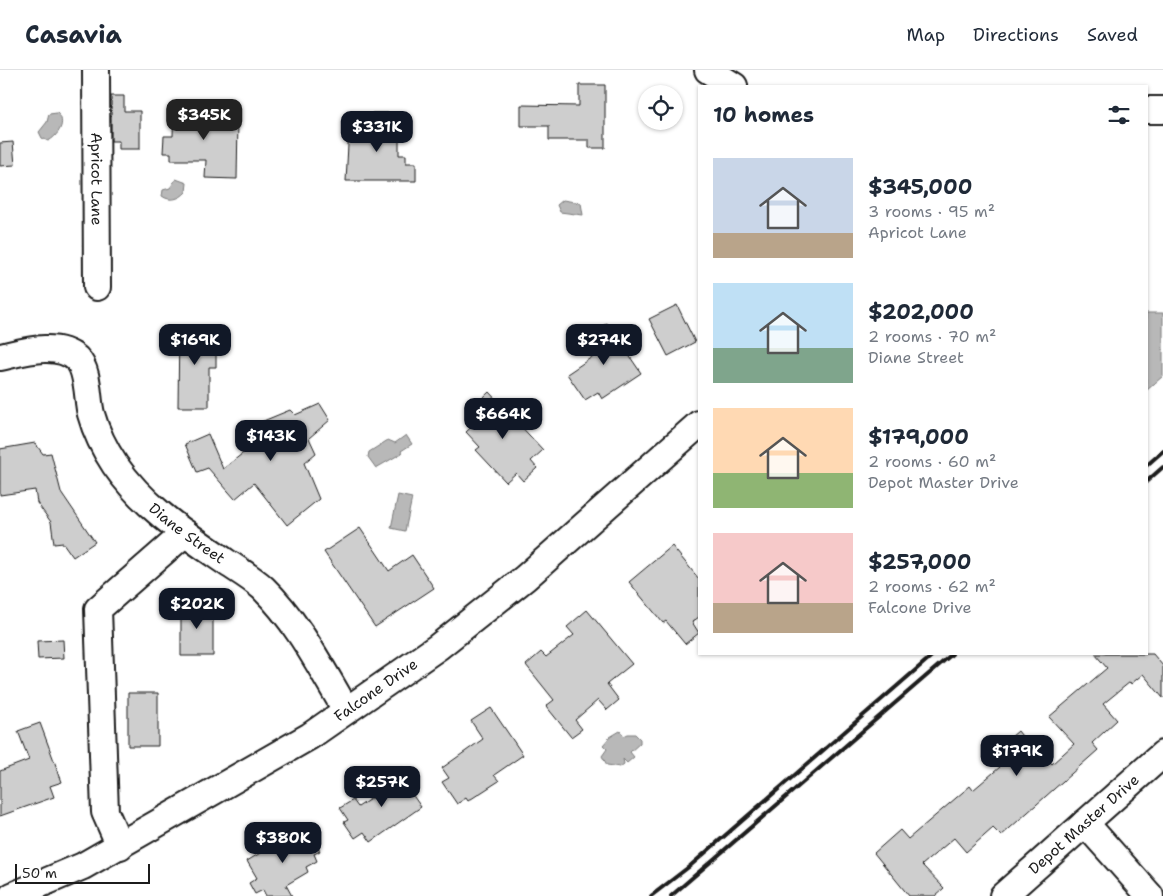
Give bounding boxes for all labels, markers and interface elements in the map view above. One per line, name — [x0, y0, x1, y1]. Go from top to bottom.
text: Casavia — [25, 19, 122, 51]
text: Map — [907, 23, 945, 47]
text: Directions — [973, 23, 1059, 47]
text: Saved — [1087, 23, 1138, 47]
map controls — [638, 85, 683, 130]
button: locate — [638, 85, 683, 130]
pin: $345K — [169, 98, 239, 141]
text: 10 homes — [713, 101, 814, 129]
icon: filters — [1105, 101, 1133, 129]
text: $345K — [177, 104, 231, 125]
pin: $331K — [342, 111, 412, 153]
text: $331K — [352, 116, 402, 137]
street label: Apricot Lane — [86, 133, 107, 225]
text: $345,000 — [868, 173, 972, 201]
icon: home — [753, 178, 813, 238]
text: 3 rooms · 95 m² — [868, 201, 995, 222]
text: Apricot Lane — [868, 222, 967, 243]
text: $202,000 — [868, 298, 974, 326]
icon: home — [753, 303, 813, 363]
pin: $169K — [160, 324, 230, 366]
pin: $274K — [569, 324, 639, 366]
text: 2 rooms · 70 m² — [868, 326, 996, 347]
text: $169K — [170, 329, 220, 350]
text: $274K — [577, 329, 631, 350]
text: Diane Street — [868, 347, 964, 368]
pin: $664K — [468, 398, 538, 440]
text: $664K — [475, 403, 531, 424]
pin: $143K — [236, 420, 306, 462]
text: $179,000 — [868, 423, 969, 451]
text: $143K — [246, 425, 296, 446]
icon: home — [753, 428, 813, 488]
text: 2 rooms · 60 m² — [868, 451, 996, 472]
text: Depot Master Drive — [868, 472, 1019, 493]
street label: Diane Street — [145, 498, 229, 568]
text: $257,000 — [868, 548, 972, 576]
icon: home — [753, 553, 813, 613]
text: 2 rooms · 62 m² — [868, 576, 996, 597]
pin: $202K — [162, 588, 232, 630]
text: $202K — [170, 593, 224, 614]
text: Falcone Drive — [868, 597, 972, 618]
street label: Falcone Drive — [330, 654, 422, 726]
pin: $179K — [982, 734, 1052, 777]
text: $179K — [992, 740, 1042, 761]
pin: $257K — [347, 766, 417, 808]
street label: Depot Master Drive — [1024, 770, 1143, 879]
text: $257K — [355, 771, 409, 792]
pin: $380K — [248, 822, 318, 864]
text: $380K — [255, 827, 311, 848]
scale bar — [15, 861, 150, 884]
text: 50 m — [22, 864, 57, 882]

